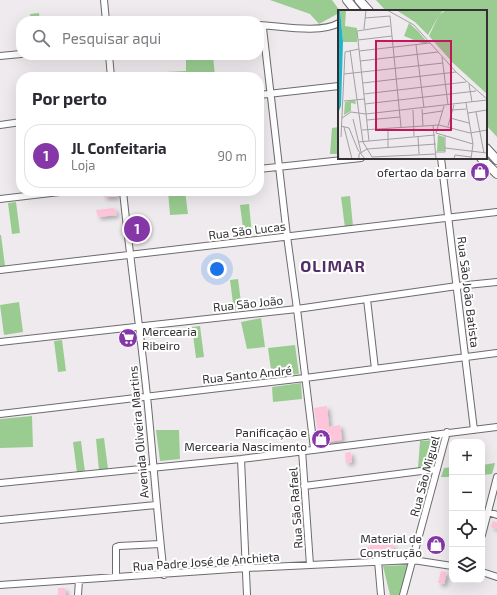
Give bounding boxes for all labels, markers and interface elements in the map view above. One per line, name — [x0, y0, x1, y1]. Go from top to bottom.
inset map — [338, 10, 487, 159]
search box — [16, 16, 264, 60]
icon: search — [30, 27, 52, 49]
text: Pesquisar aqui — [62, 29, 161, 47]
text: Por perto — [32, 88, 107, 108]
text: JL Confeitaria — [71, 139, 167, 157]
text: 1 — [43, 148, 49, 164]
text: 90 m — [217, 148, 247, 164]
text: Loja — [71, 157, 95, 173]
shop icon: ofertao da barra — [469, 161, 491, 183]
place label: ofertao da barra — [377, 165, 466, 179]
pin: 1 — [124, 214, 150, 244]
street label: Rua São Lucas — [207, 218, 287, 242]
street label: Rua São João Batista — [455, 236, 483, 348]
district label: OLIMAR — [300, 256, 366, 275]
your location — [207, 259, 227, 279]
street label: Rua São João — [212, 292, 284, 314]
place label: Mercearia Ribeiro — [142, 324, 197, 352]
supermarket icon: Mercearia Ribeiro — [117, 327, 139, 349]
street label: Rua Santo André — [202, 362, 292, 386]
street label: Avenida Oliveira Martins — [125, 365, 151, 499]
place label: Panificação e Mercearia Nascimento — [184, 425, 307, 453]
shop icon: Panificação e Mercearia Nascimento — [310, 428, 332, 450]
street label: Rua São Miguel — [406, 434, 442, 518]
map controls — [449, 439, 485, 583]
button: + — [449, 439, 485, 475]
street label: Rua São Rafael — [285, 466, 305, 549]
button: − — [449, 475, 485, 511]
button: locate — [449, 511, 485, 547]
place label: Material de Construção — [360, 531, 422, 560]
shop icon: Material de Construção — [425, 534, 447, 556]
button: layers — [449, 547, 485, 583]
street label: Rua Padre José de Anchieta — [132, 549, 280, 573]

